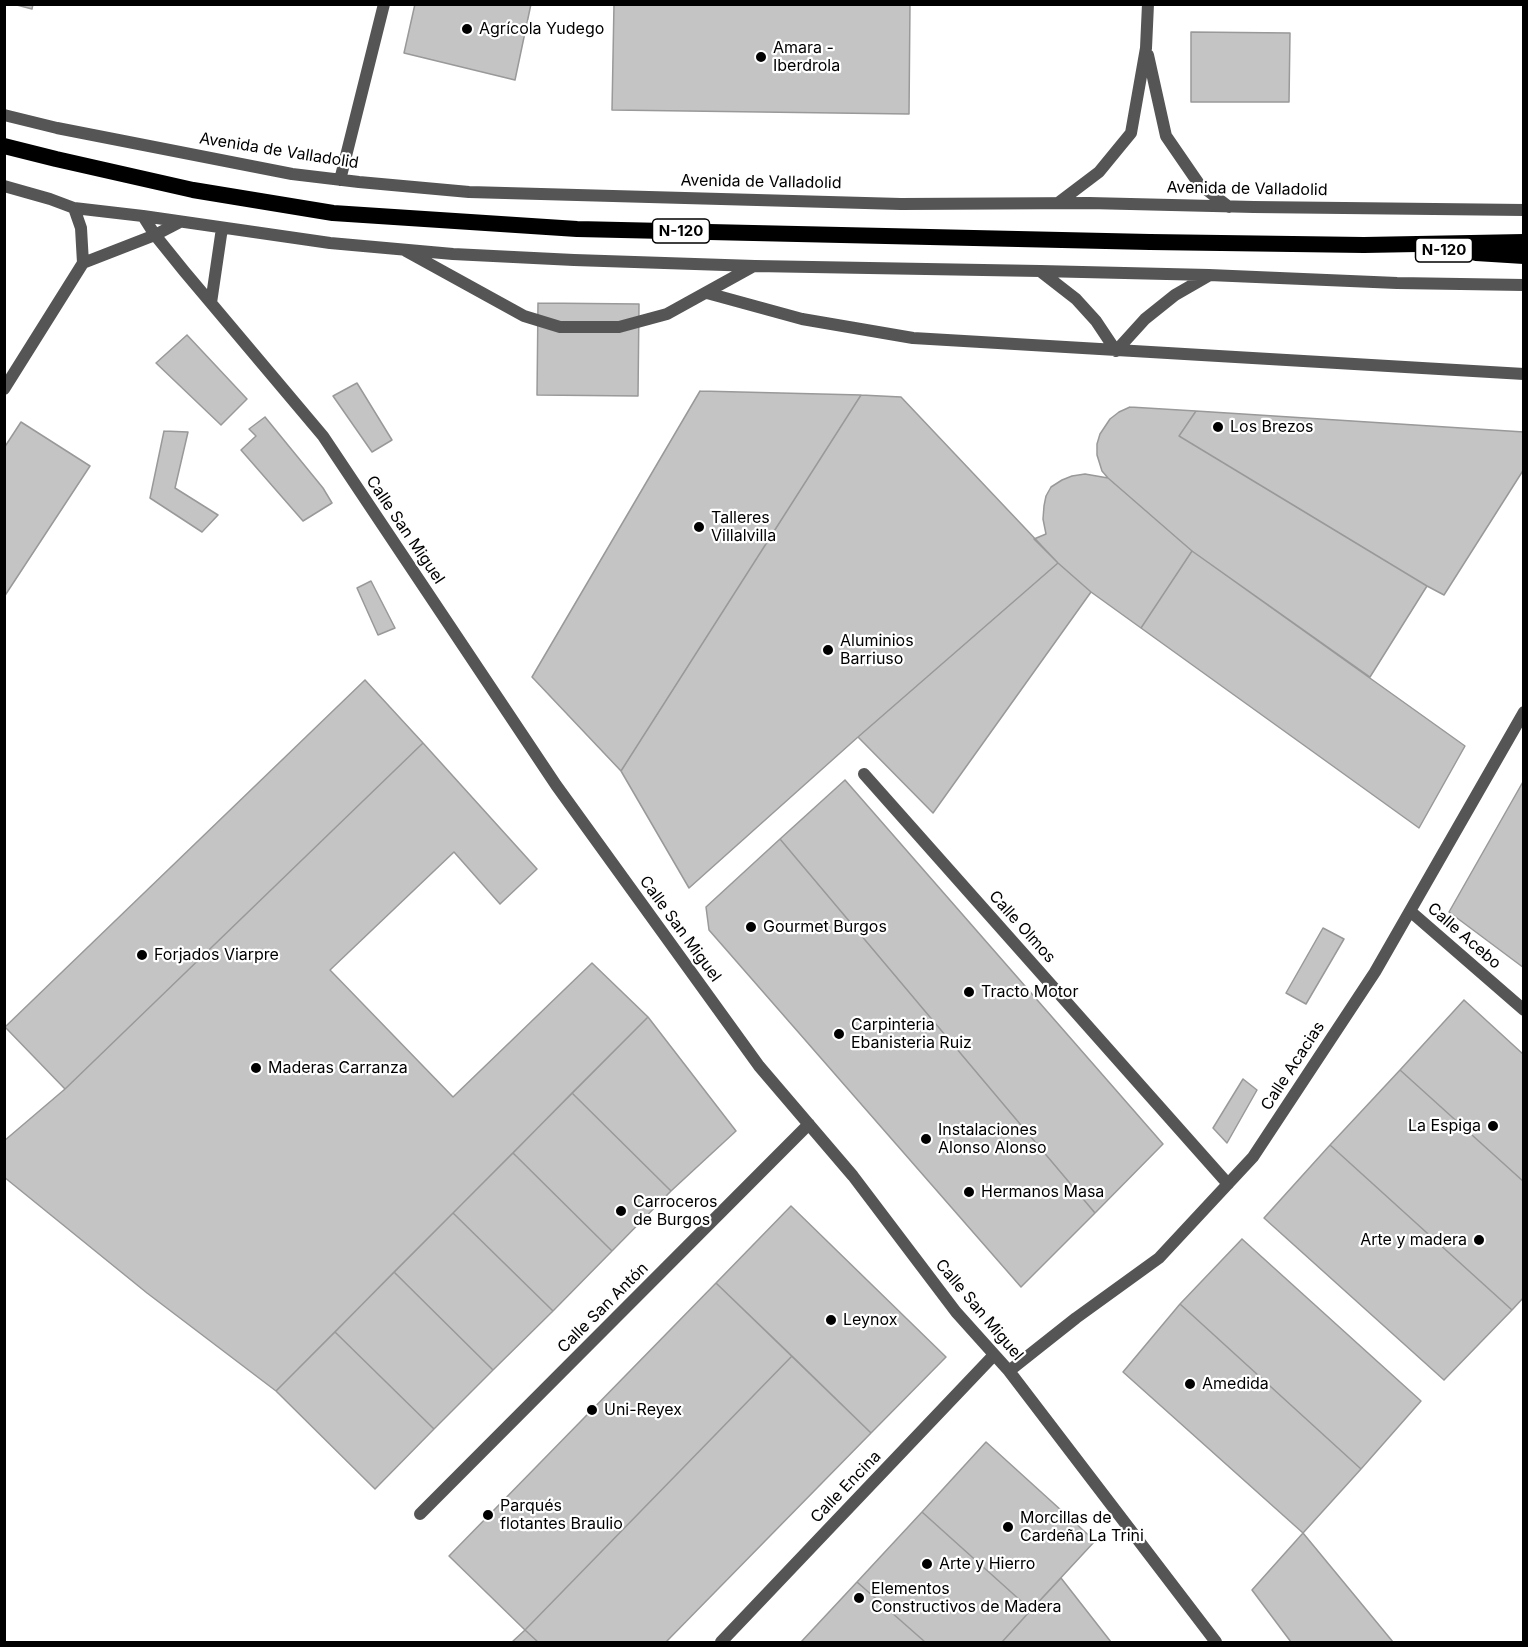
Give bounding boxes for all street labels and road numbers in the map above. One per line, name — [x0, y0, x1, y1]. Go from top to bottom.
street label: Avenida de Valladolid — [198, 129, 360, 173]
street label: Avenida de Valladolid — [680, 171, 842, 193]
street label: Avenida de Valladolid — [1166, 178, 1328, 200]
road number: N-120 — [652, 219, 710, 243]
road number: N-120 — [1416, 238, 1472, 262]
street label: Calle San Miguel — [362, 472, 448, 588]
street label: Calle San Miguel — [635, 872, 725, 986]
street label: Calle Olmos — [985, 887, 1059, 967]
street label: Calle Acebo — [1423, 899, 1505, 973]
street label: Calle Acacias — [1257, 1018, 1329, 1114]
street label: Calle San Miguel — [931, 1255, 1027, 1365]
street label: Calle San Antón — [554, 1259, 652, 1357]
street label: Calle Encina — [807, 1447, 885, 1527]

